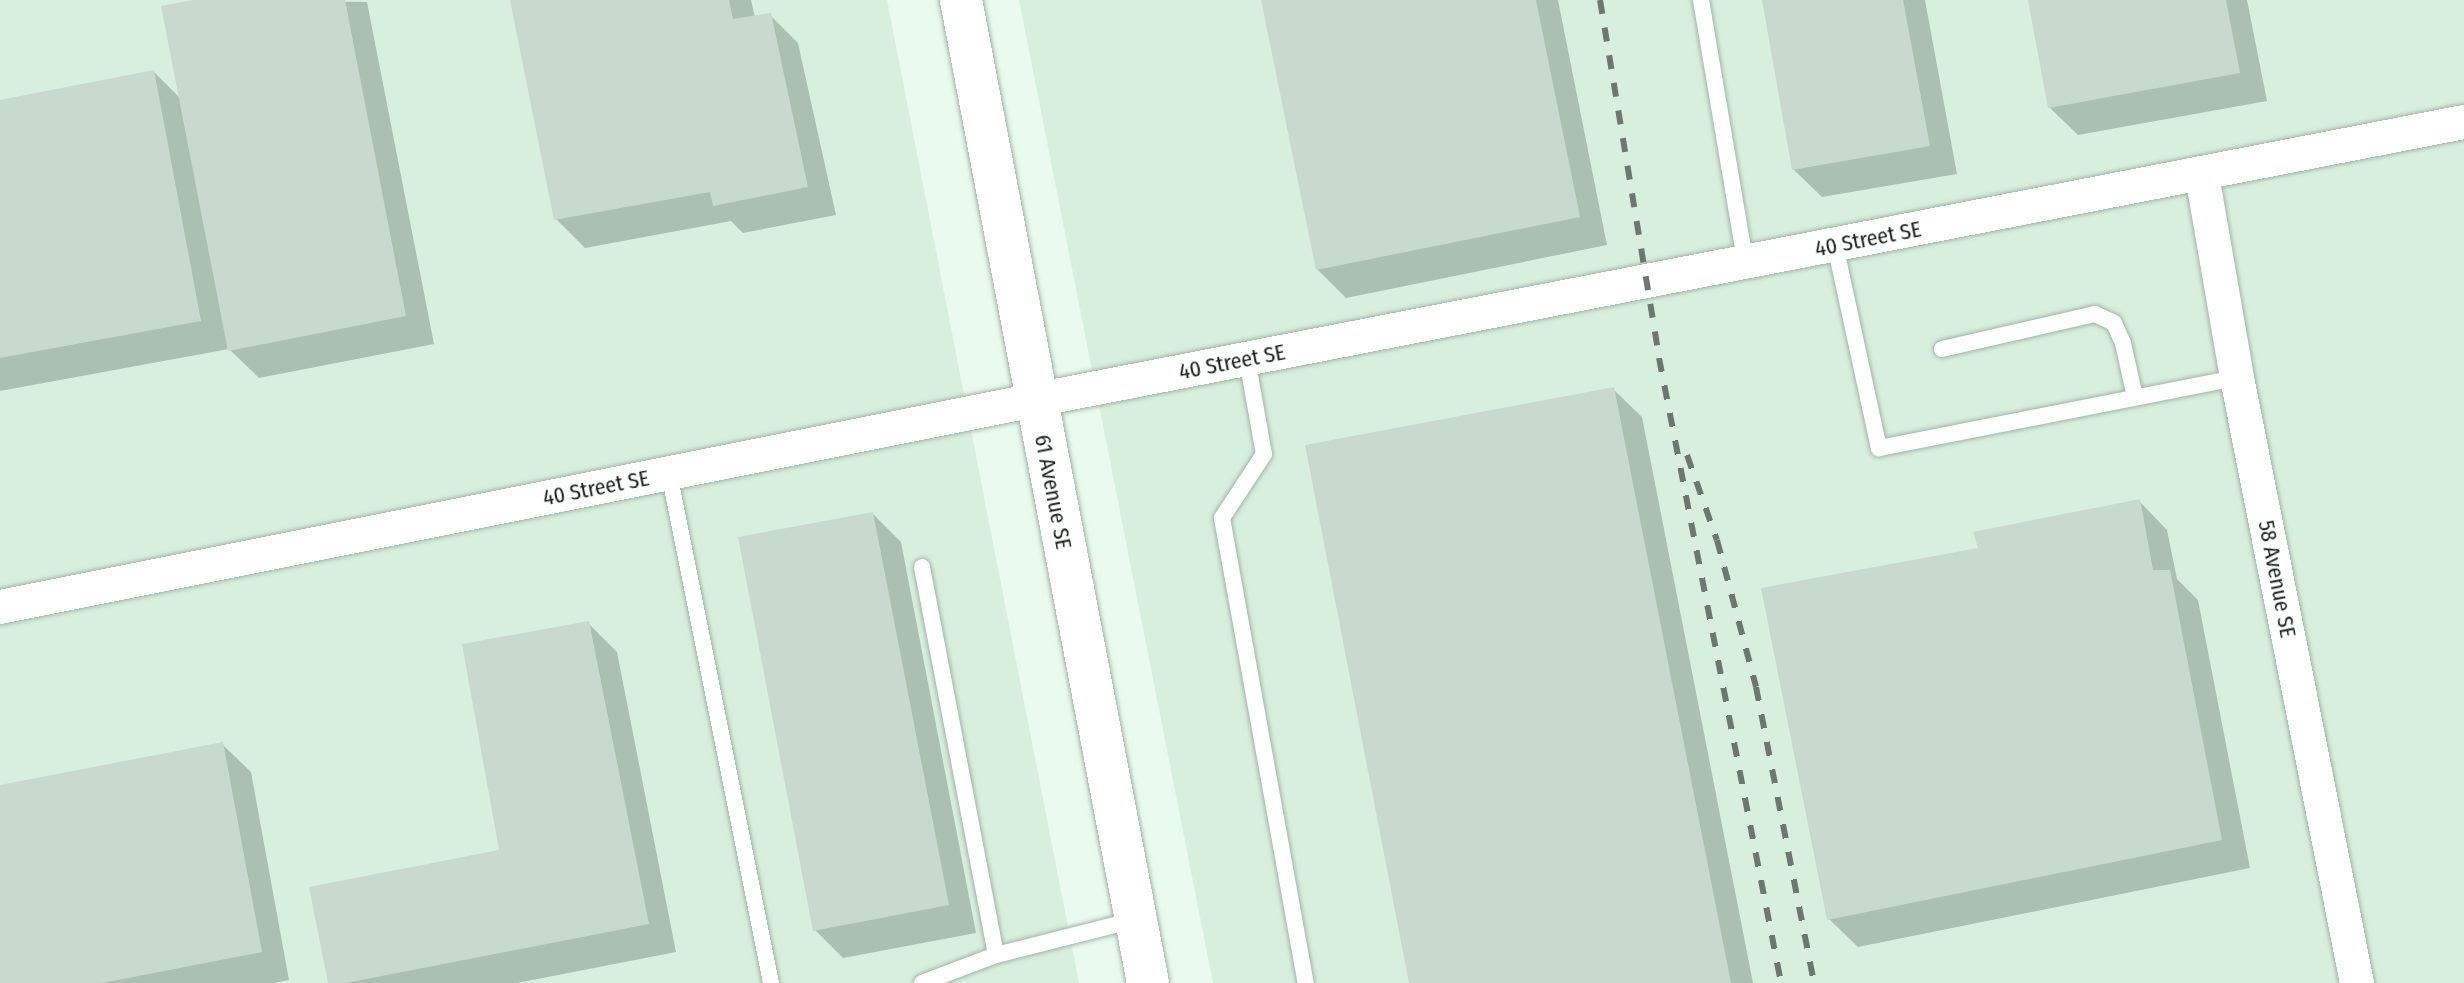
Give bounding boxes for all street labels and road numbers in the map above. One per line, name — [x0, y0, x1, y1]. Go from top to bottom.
street label: 40 Street SE — [1813, 216, 1923, 262]
street label: 40 Street SE — [1177, 339, 1287, 385]
street label: 61 Avenue SE — [1029, 432, 1077, 552]
street label: 40 Street SE — [541, 465, 651, 511]
street label: 58 Avenue SE — [2253, 518, 2301, 640]

